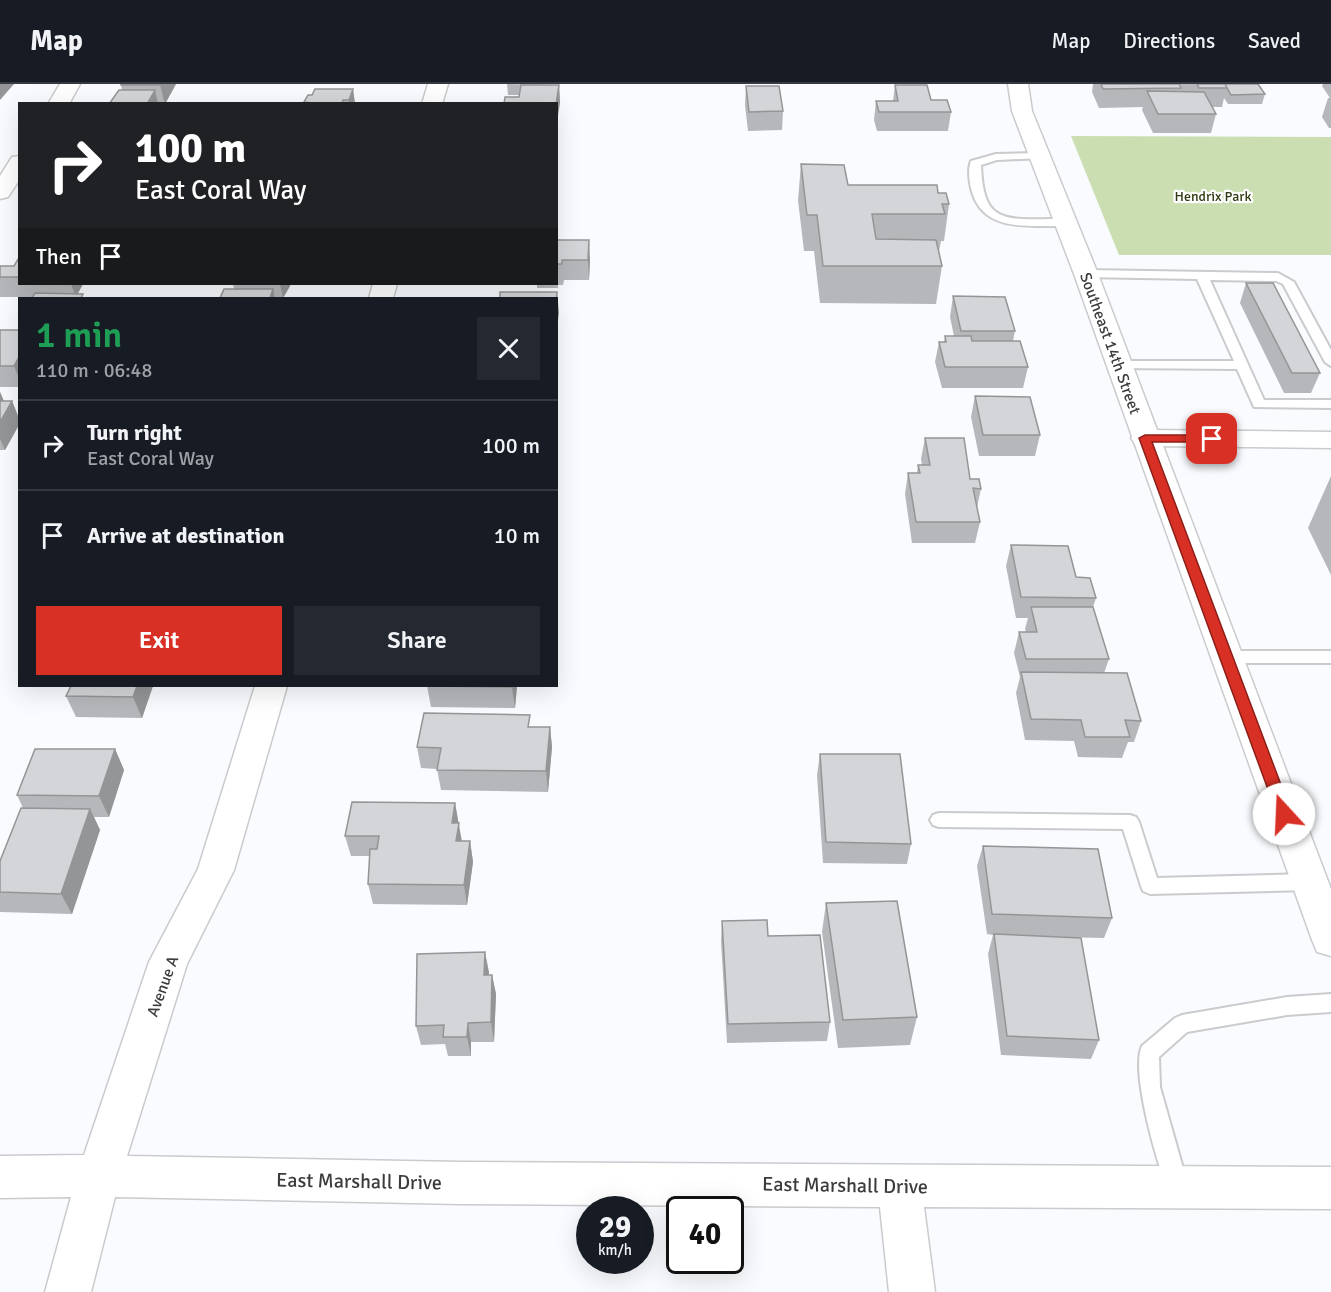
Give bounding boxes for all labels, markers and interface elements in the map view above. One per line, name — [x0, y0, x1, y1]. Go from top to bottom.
text: Map — [30, 24, 83, 58]
text: Map — [1052, 28, 1090, 54]
text: Directions — [1123, 28, 1215, 54]
text: Saved — [1248, 28, 1301, 54]
text: 100 m — [135, 123, 246, 174]
icon: right — [36, 126, 114, 204]
text: East Coral Way — [135, 174, 306, 207]
park label: Hendrix Park — [1174, 188, 1252, 205]
icon: arrive — [94, 240, 127, 273]
text: Then — [36, 243, 82, 270]
street label: Southeast 14th Street — [1075, 270, 1145, 417]
text: 1 min — [36, 313, 122, 358]
button: close — [477, 317, 540, 380]
text: 110 m · 06:48 — [36, 358, 152, 383]
pin — [1186, 413, 1237, 464]
text: Turn right — [87, 419, 182, 446]
icon: arrive — [1195, 422, 1228, 455]
icon: right — [36, 429, 69, 462]
text: 100 m — [482, 432, 540, 459]
text: East Coral Way — [87, 446, 214, 471]
icon: arrive — [36, 519, 69, 552]
text: Arrive at destination — [87, 522, 284, 549]
text: 10 m — [494, 522, 540, 549]
button: Exit — [36, 606, 282, 675]
button: Share — [294, 606, 540, 675]
position arrow — [1252, 782, 1316, 846]
street label: Avenue A — [143, 953, 183, 1020]
street label: East Marshall Drive — [276, 1168, 442, 1195]
street label: East Marshall Drive — [762, 1172, 928, 1199]
speed limit sign: 40 — [666, 1196, 744, 1274]
text: 29 — [599, 1209, 631, 1246]
text: km/h — [598, 1241, 632, 1259]

